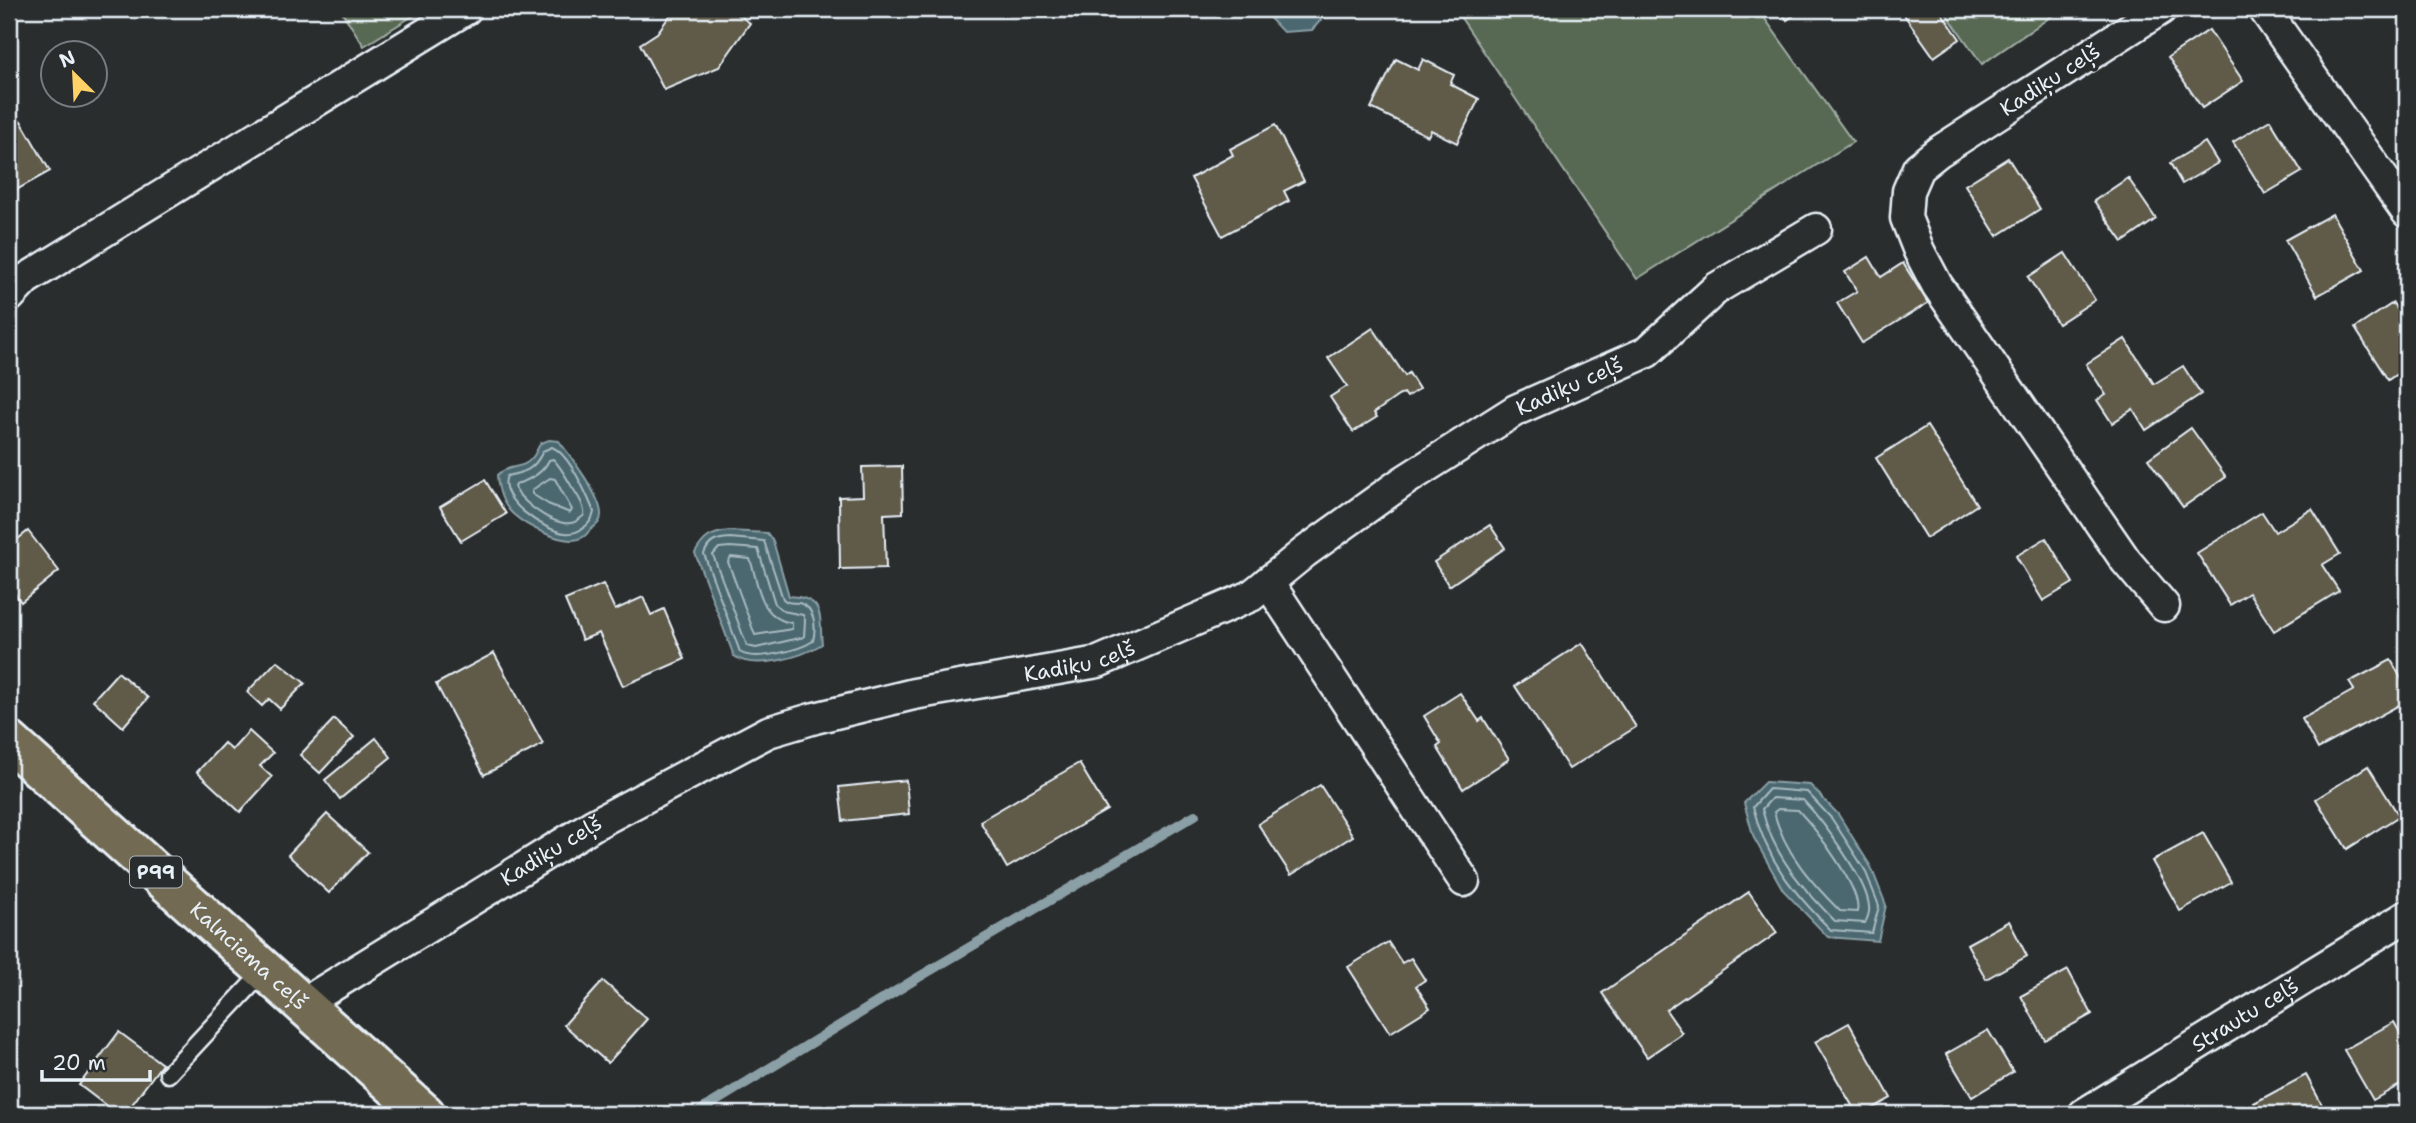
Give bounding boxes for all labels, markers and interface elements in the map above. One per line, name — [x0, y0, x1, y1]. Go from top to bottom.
street label: Kadiķu ceļš — [1994, 37, 2106, 124]
north arrow — [38, 38, 108, 108]
text: N — [55, 44, 79, 73]
street label: Kadiķu ceļš — [1511, 350, 1627, 422]
street label: Kadiķu ceļš — [1022, 634, 1140, 689]
street label: Kadiķu ceļš — [495, 809, 607, 893]
road number: P99 — [130, 856, 182, 888]
street label: Kalnciema ceļš — [184, 896, 314, 1016]
street label: Strautu ceļš — [2186, 972, 2304, 1059]
scale bar — [42, 1039, 150, 1083]
text: 20 m — [52, 1049, 106, 1077]

